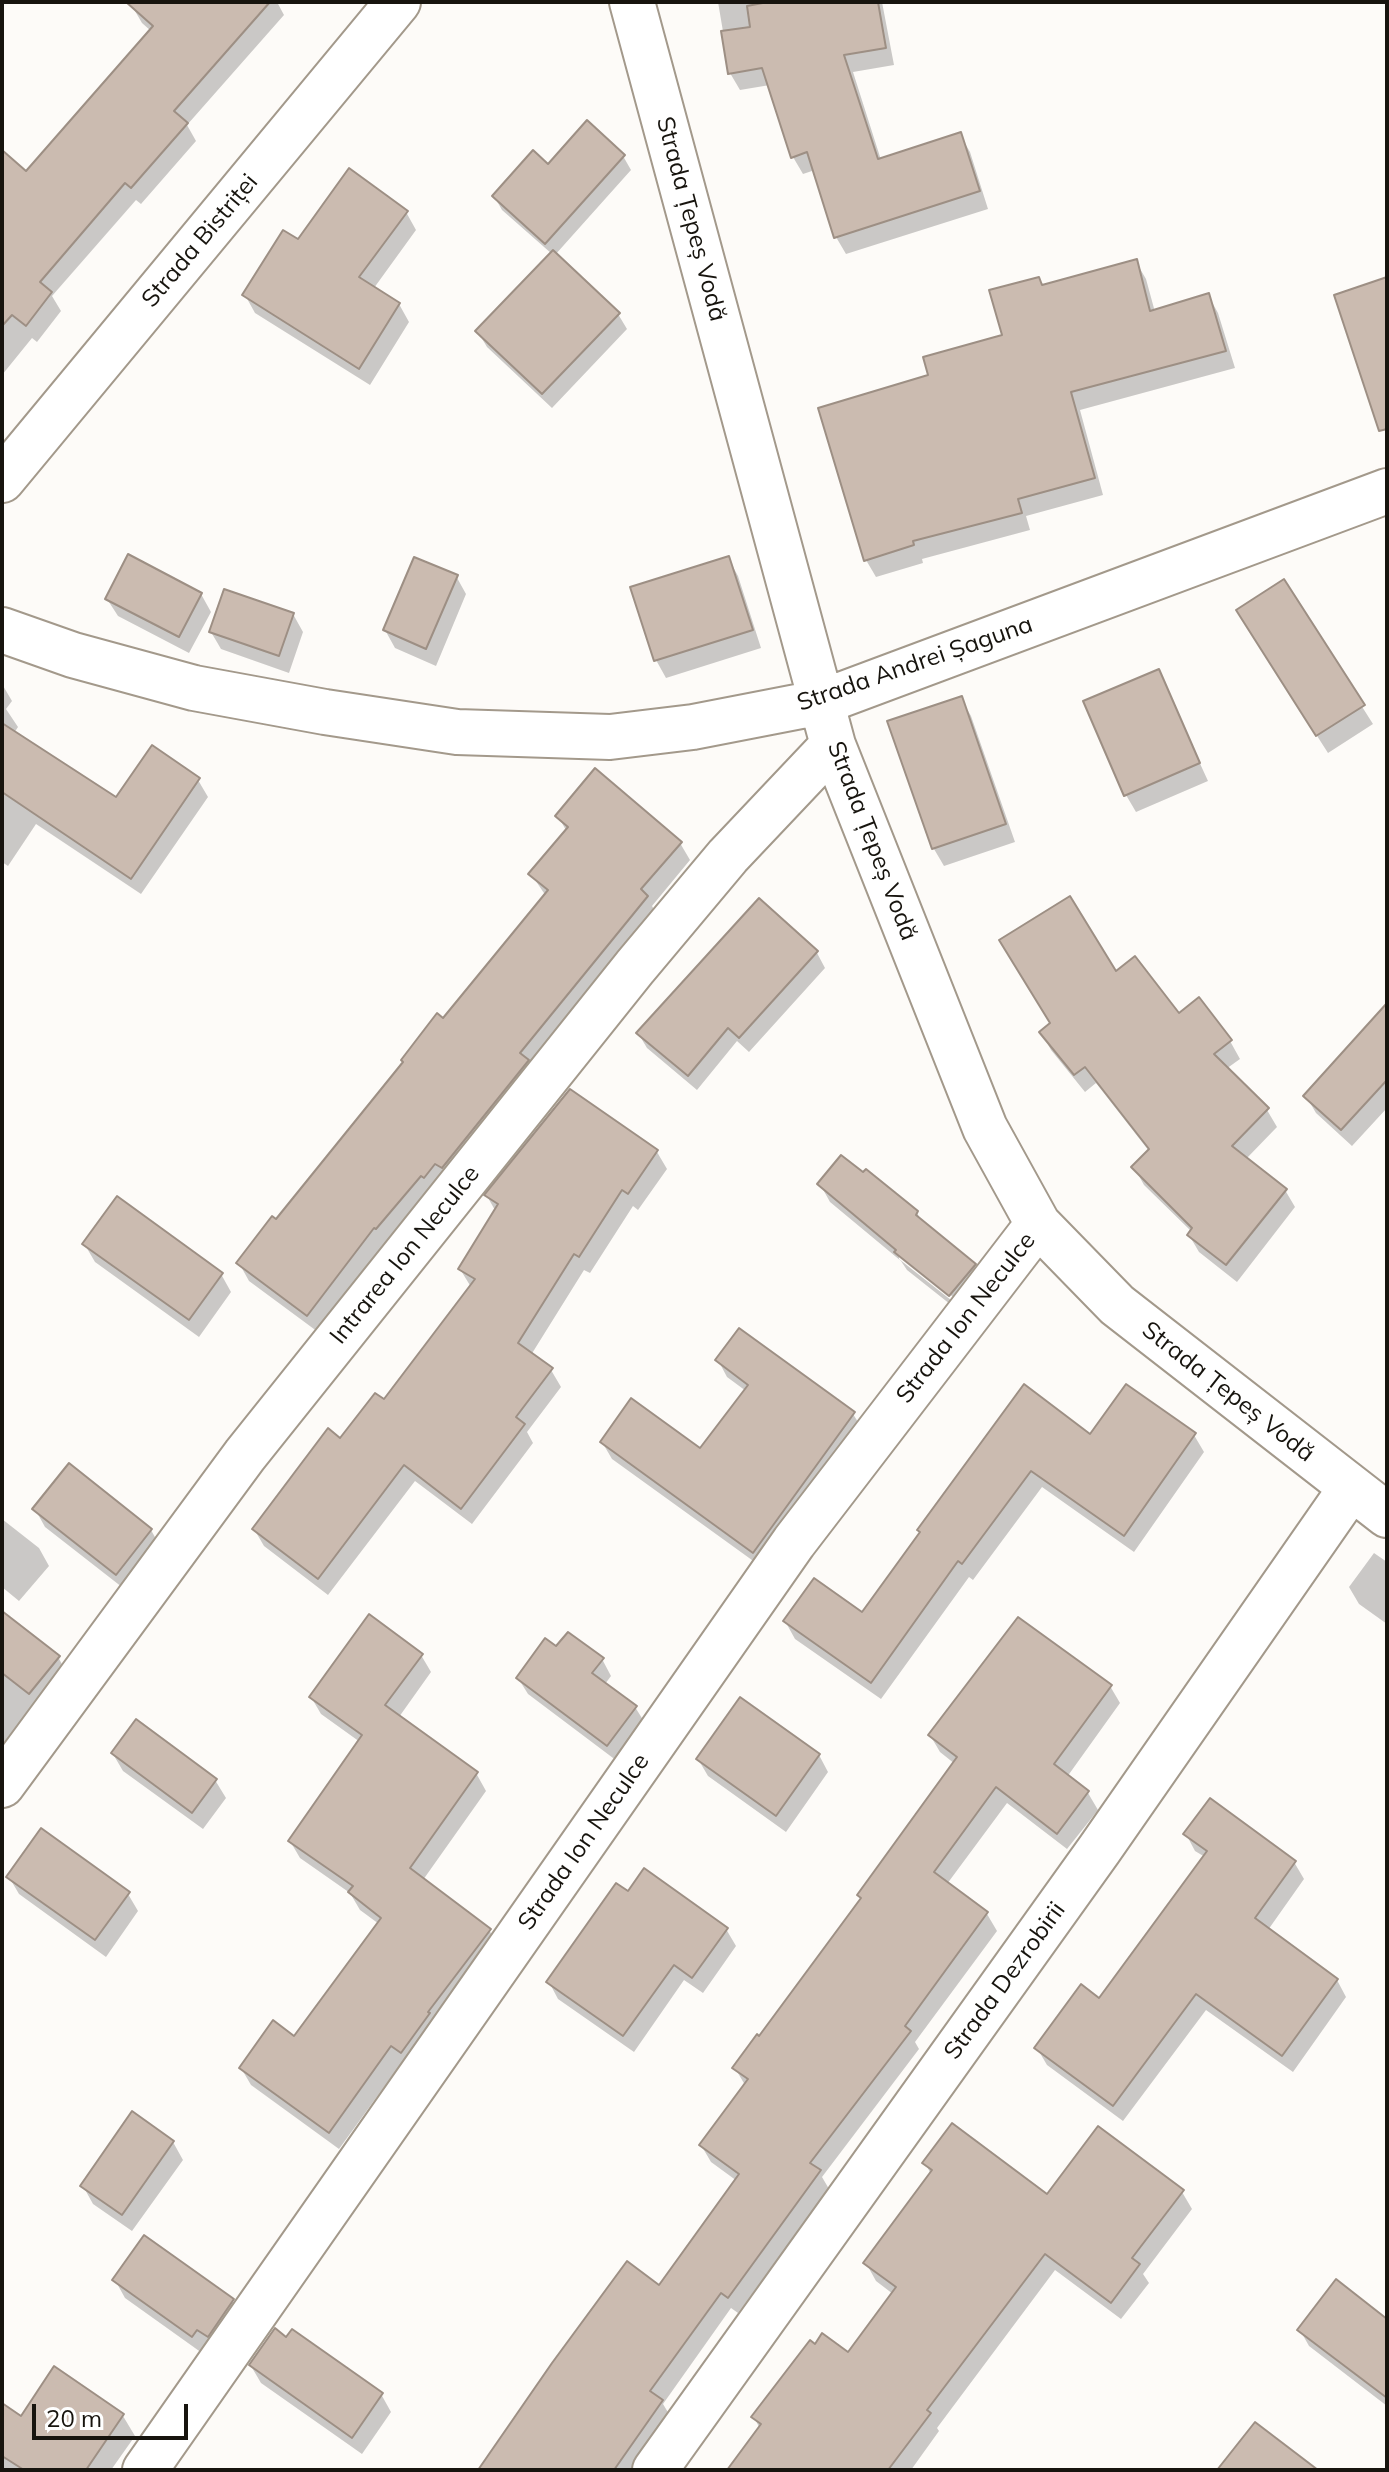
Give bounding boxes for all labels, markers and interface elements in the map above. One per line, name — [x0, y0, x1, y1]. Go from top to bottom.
street label: Strada Țepeș Vodă — [650, 114, 732, 324]
street label: Strada Bistriței — [136, 169, 264, 313]
street label: Strada Andrei Șaguna — [793, 610, 1037, 718]
street label: Strada Țepeș Vodă — [821, 738, 923, 944]
street label: Intrarea Ion Neculce — [324, 1160, 486, 1350]
street label: Strada Ion Neculce — [890, 1227, 1042, 1409]
street label: Strada Țepeș Vodă — [1136, 1316, 1320, 1468]
street label: Strada Ion Neculce — [512, 1748, 656, 1936]
street label: Strada Dezrobirii — [938, 1897, 1072, 2065]
scale bar — [36, 2388, 192, 2438]
text: 20 m — [46, 2403, 102, 2433]

